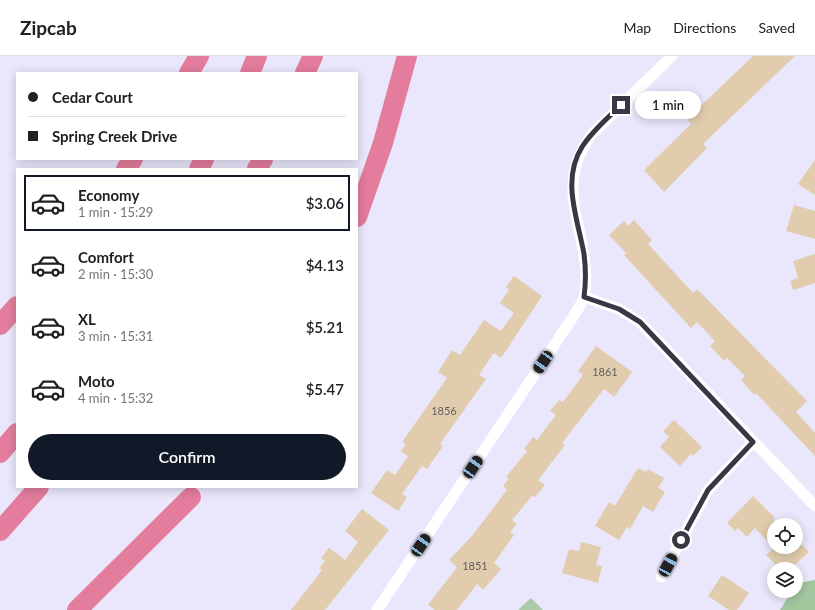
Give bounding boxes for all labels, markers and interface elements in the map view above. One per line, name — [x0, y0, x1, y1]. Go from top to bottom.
text: Zipcab — [20, 16, 77, 39]
text: Map — [624, 19, 651, 36]
text: Directions — [673, 19, 736, 36]
text: Saved — [758, 19, 795, 36]
text: Cedar Court — [52, 88, 133, 106]
callout: 1 min — [635, 91, 701, 119]
route end — [612, 96, 630, 114]
text: 1 min — [652, 97, 684, 113]
text: Spring Creek Drive — [52, 127, 177, 145]
icon: car — [30, 185, 66, 221]
text: Economy — [78, 186, 139, 204]
text: $3.06 — [306, 194, 344, 212]
text: 1 min · 15:29 — [78, 204, 153, 220]
icon: car — [30, 247, 66, 283]
text: Comfort — [78, 248, 134, 266]
text: $4.13 — [306, 256, 344, 274]
text: 2 min · 15:30 — [78, 266, 153, 282]
icon: car — [30, 309, 66, 345]
text: XL — [78, 310, 96, 328]
text: $5.21 — [306, 318, 344, 336]
text: 3 min · 15:31 — [78, 328, 153, 344]
car — [531, 349, 555, 375]
house number: 1861 — [592, 365, 618, 378]
icon: car — [30, 371, 66, 407]
text: Moto — [78, 372, 115, 390]
text: $5.47 — [306, 380, 344, 398]
text: 4 min · 15:32 — [78, 390, 153, 406]
house number: 1856 — [431, 404, 457, 417]
button: Confirm — [28, 434, 346, 480]
car — [461, 454, 485, 480]
map controls — [767, 518, 803, 598]
button: locate — [767, 518, 803, 554]
route start — [672, 531, 690, 549]
car — [409, 532, 433, 558]
car — [657, 552, 679, 578]
house number: 1851 — [462, 559, 488, 572]
button: layers — [767, 562, 803, 598]

